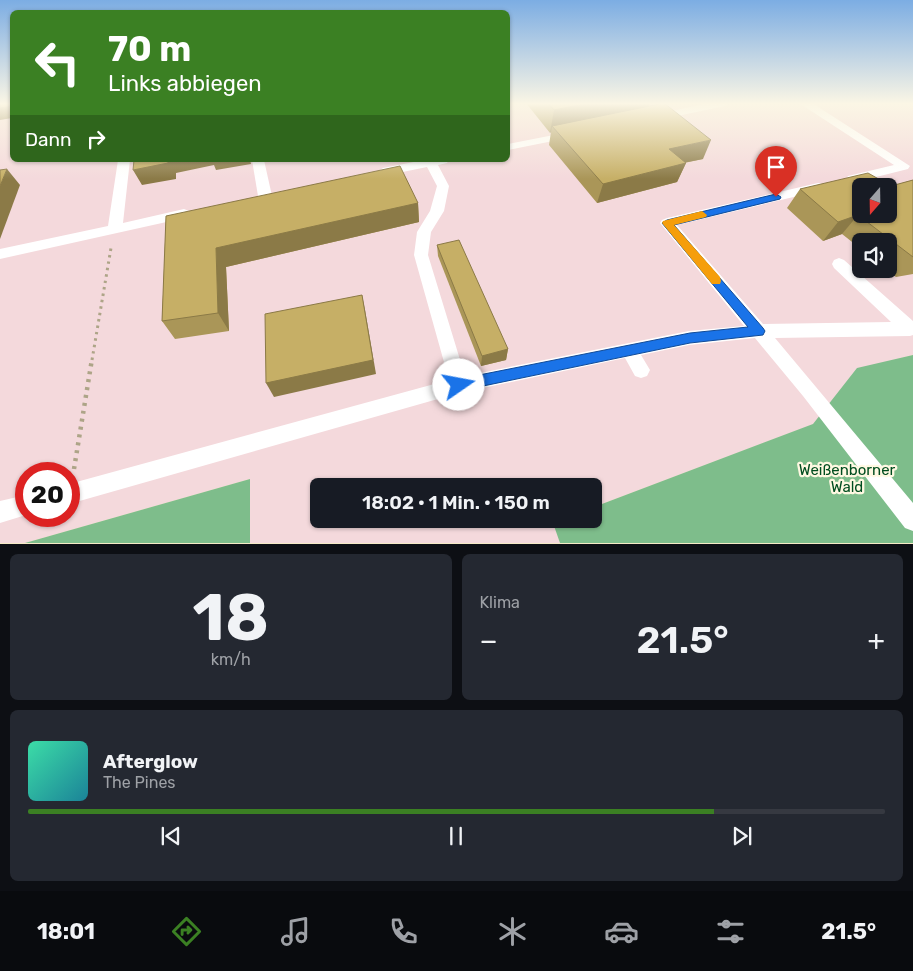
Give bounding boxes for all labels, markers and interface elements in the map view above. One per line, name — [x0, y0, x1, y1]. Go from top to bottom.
text: 70 m — [108, 28, 191, 70]
icon: left — [25, 30, 90, 95]
text: Links abbiegen — [108, 70, 262, 97]
icon: right — [82, 125, 110, 153]
text: Dann — [25, 128, 72, 151]
pin — [755, 146, 797, 197]
icon: arrive — [762, 153, 790, 181]
north arrow — [852, 178, 898, 222]
map controls — [852, 178, 897, 278]
button: sound — [852, 233, 897, 278]
position arrow — [432, 358, 484, 410]
park label: Weißenborner Wald — [799, 461, 896, 496]
speed limit sign: 20 — [15, 462, 80, 527]
text: 18:02 · 1 Min. · 150 m — [362, 491, 550, 514]
text: 18 — [193, 579, 269, 656]
text: Klima — [480, 593, 520, 612]
text: 21.5° — [637, 617, 729, 663]
text: − — [480, 624, 498, 657]
text: + — [868, 624, 885, 657]
text: km/h — [211, 650, 251, 669]
text: Afterglow — [103, 750, 198, 773]
text: The Pines — [103, 773, 176, 792]
icon: previous — [157, 822, 185, 850]
icon: pause — [442, 822, 470, 850]
icon: next — [728, 822, 756, 850]
icon: directions — [169, 914, 204, 949]
icon: music — [278, 914, 313, 949]
icon: phone — [386, 914, 421, 949]
icon: climate — [495, 914, 530, 949]
icon: car — [604, 914, 639, 949]
icon: filters — [713, 914, 748, 949]
text: 18:01 — [37, 918, 95, 945]
text: 21.5° — [821, 918, 876, 945]

